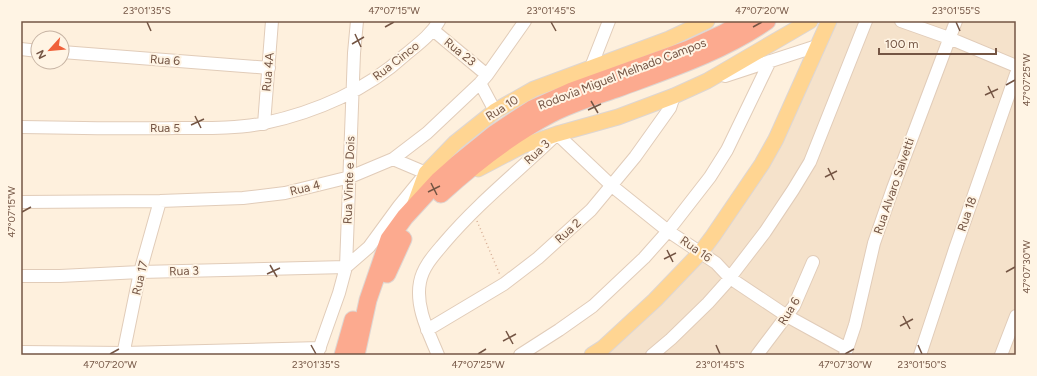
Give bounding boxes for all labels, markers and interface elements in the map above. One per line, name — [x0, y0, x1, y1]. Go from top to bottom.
text: 23°01'35"S — [123, 4, 171, 17]
text: 47°07'15"W — [368, 4, 420, 17]
text: 23°01'45"S — [527, 4, 575, 17]
text: 47°07'20"W — [735, 4, 789, 17]
text: 23°01'55"S — [932, 4, 980, 17]
north arrow — [30, 30, 70, 70]
scale bar — [879, 30, 996, 56]
street label: Rua 23 — [441, 35, 479, 69]
street label: Rodovia Miguel Melhado Campos — [536, 35, 708, 113]
text: 100 m — [885, 37, 919, 51]
street label: Rua Cinco — [370, 39, 422, 83]
text: N — [34, 48, 49, 61]
street label: Rua 6 — [150, 52, 181, 68]
street label: Rua 4A — [259, 52, 277, 92]
text: 47°07'25"W — [1020, 53, 1033, 107]
street label: Rua 10 — [483, 92, 521, 123]
street label: Rua 5 — [150, 121, 180, 135]
street label: Rua Vinte e Dois — [340, 135, 358, 224]
street label: Rua Alvaro Salvetti — [871, 136, 917, 236]
street label: Rua 3 — [521, 137, 553, 167]
street label: Rua 4 — [288, 177, 322, 199]
text: 47°07'15"W — [5, 186, 18, 238]
street label: Rua 18 — [955, 195, 979, 233]
street label: Rua 2 — [552, 216, 584, 246]
street label: Rua 16 — [678, 233, 715, 265]
text: 47°07'30"W — [1020, 240, 1033, 294]
street label: Rua 17 — [129, 259, 151, 296]
street label: Rua 3 — [169, 263, 199, 279]
street label: Rua 6 — [775, 294, 803, 327]
text: 47°07'20"W — [83, 358, 137, 371]
text: 23°01'35"S — [292, 358, 340, 371]
text: 47°07'25"W — [451, 358, 505, 371]
text: 23°01'45"S — [696, 358, 744, 371]
text: 47°07'30"W — [818, 358, 872, 371]
text: 23°01'50"S — [898, 358, 946, 371]

